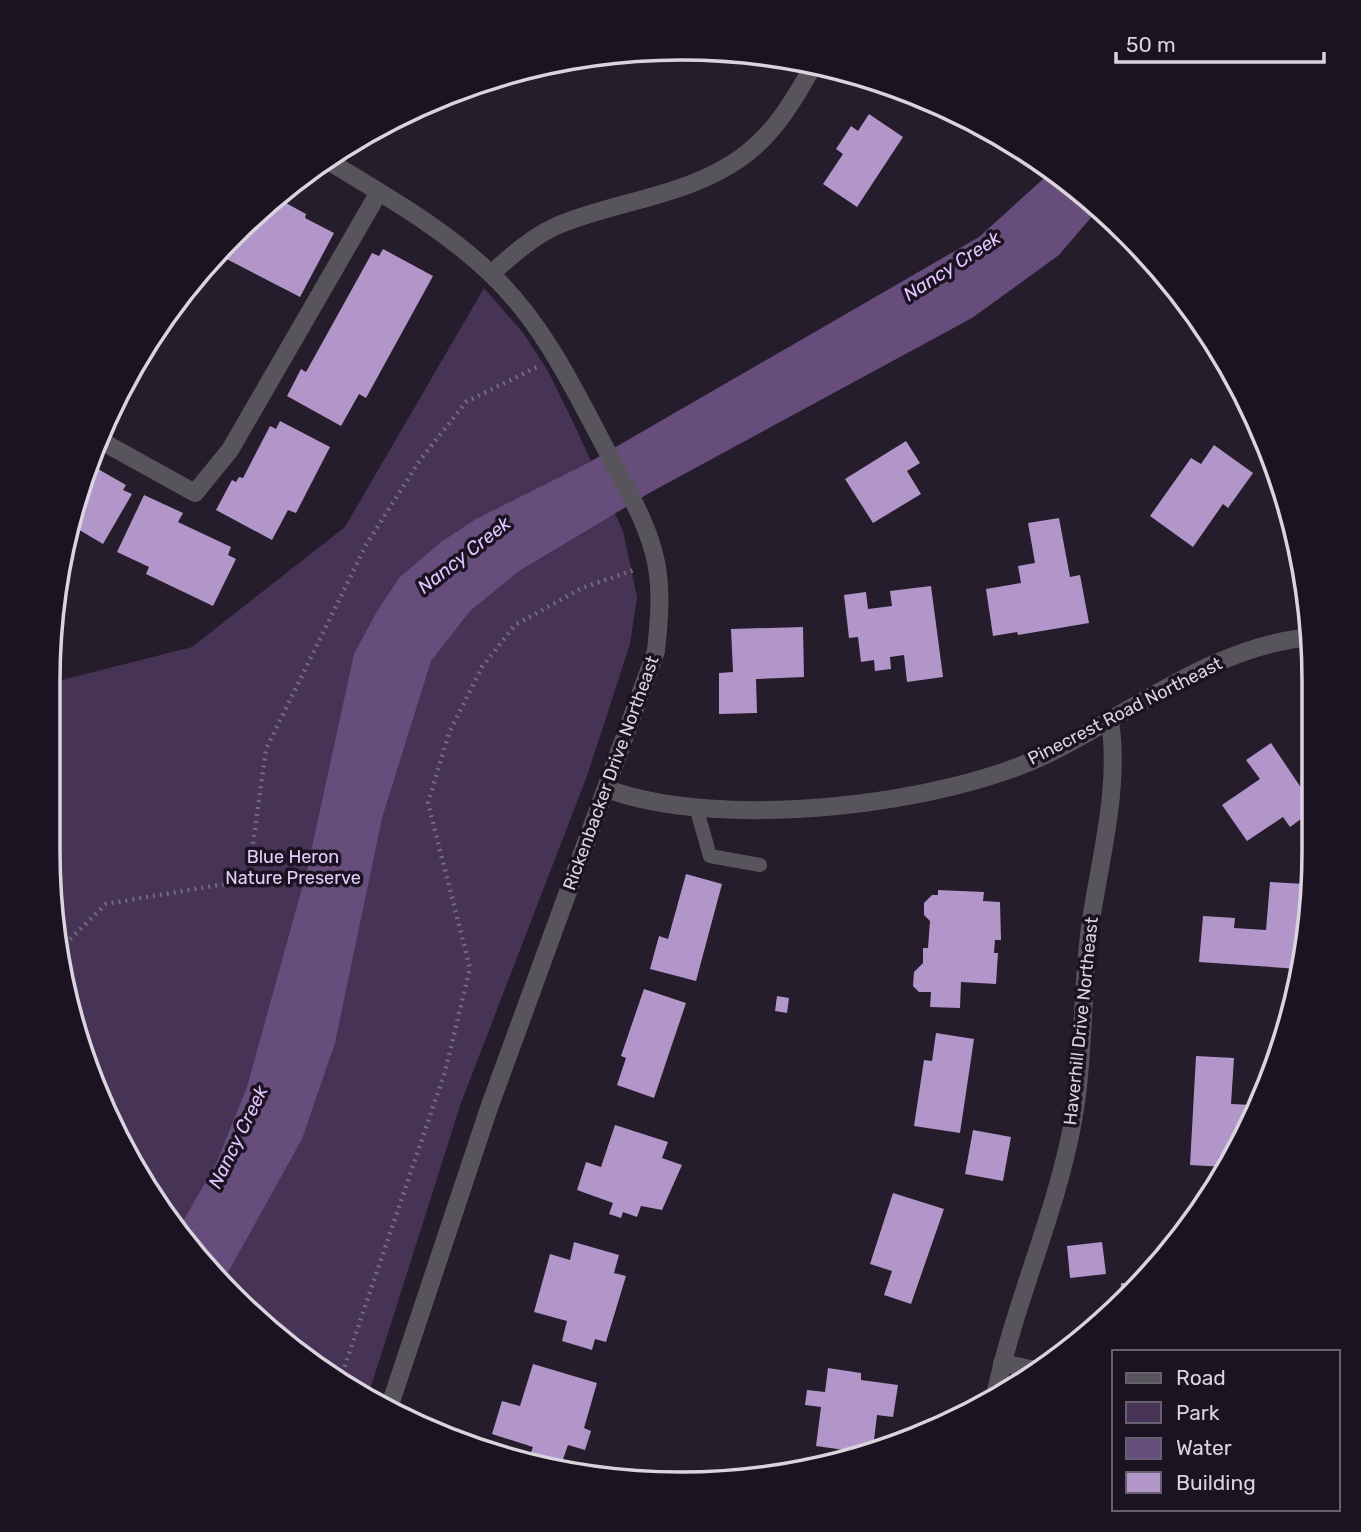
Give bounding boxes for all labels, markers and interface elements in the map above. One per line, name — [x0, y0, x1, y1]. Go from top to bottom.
scale bar — [1116, 21, 1324, 65]
text: 50 m — [1126, 32, 1176, 57]
water label: Nancy Creek — [899, 226, 1005, 306]
water label: Nancy Creek — [413, 511, 515, 598]
street label: Pinecrest Road Northeast — [1024, 652, 1226, 770]
street label: Rickenbacker Drive Northeast — [558, 653, 664, 893]
park label: Blue Heron Nature Preserve — [225, 846, 361, 889]
street label: Haverhill Drive Northeast — [1059, 916, 1103, 1126]
water label: Nancy Creek — [203, 1082, 273, 1192]
legend — [1112, 1350, 1340, 1511]
text: Road — [1176, 1365, 1226, 1390]
text: Park — [1176, 1400, 1220, 1425]
text: Water — [1176, 1435, 1232, 1460]
text: Building — [1176, 1470, 1256, 1495]

